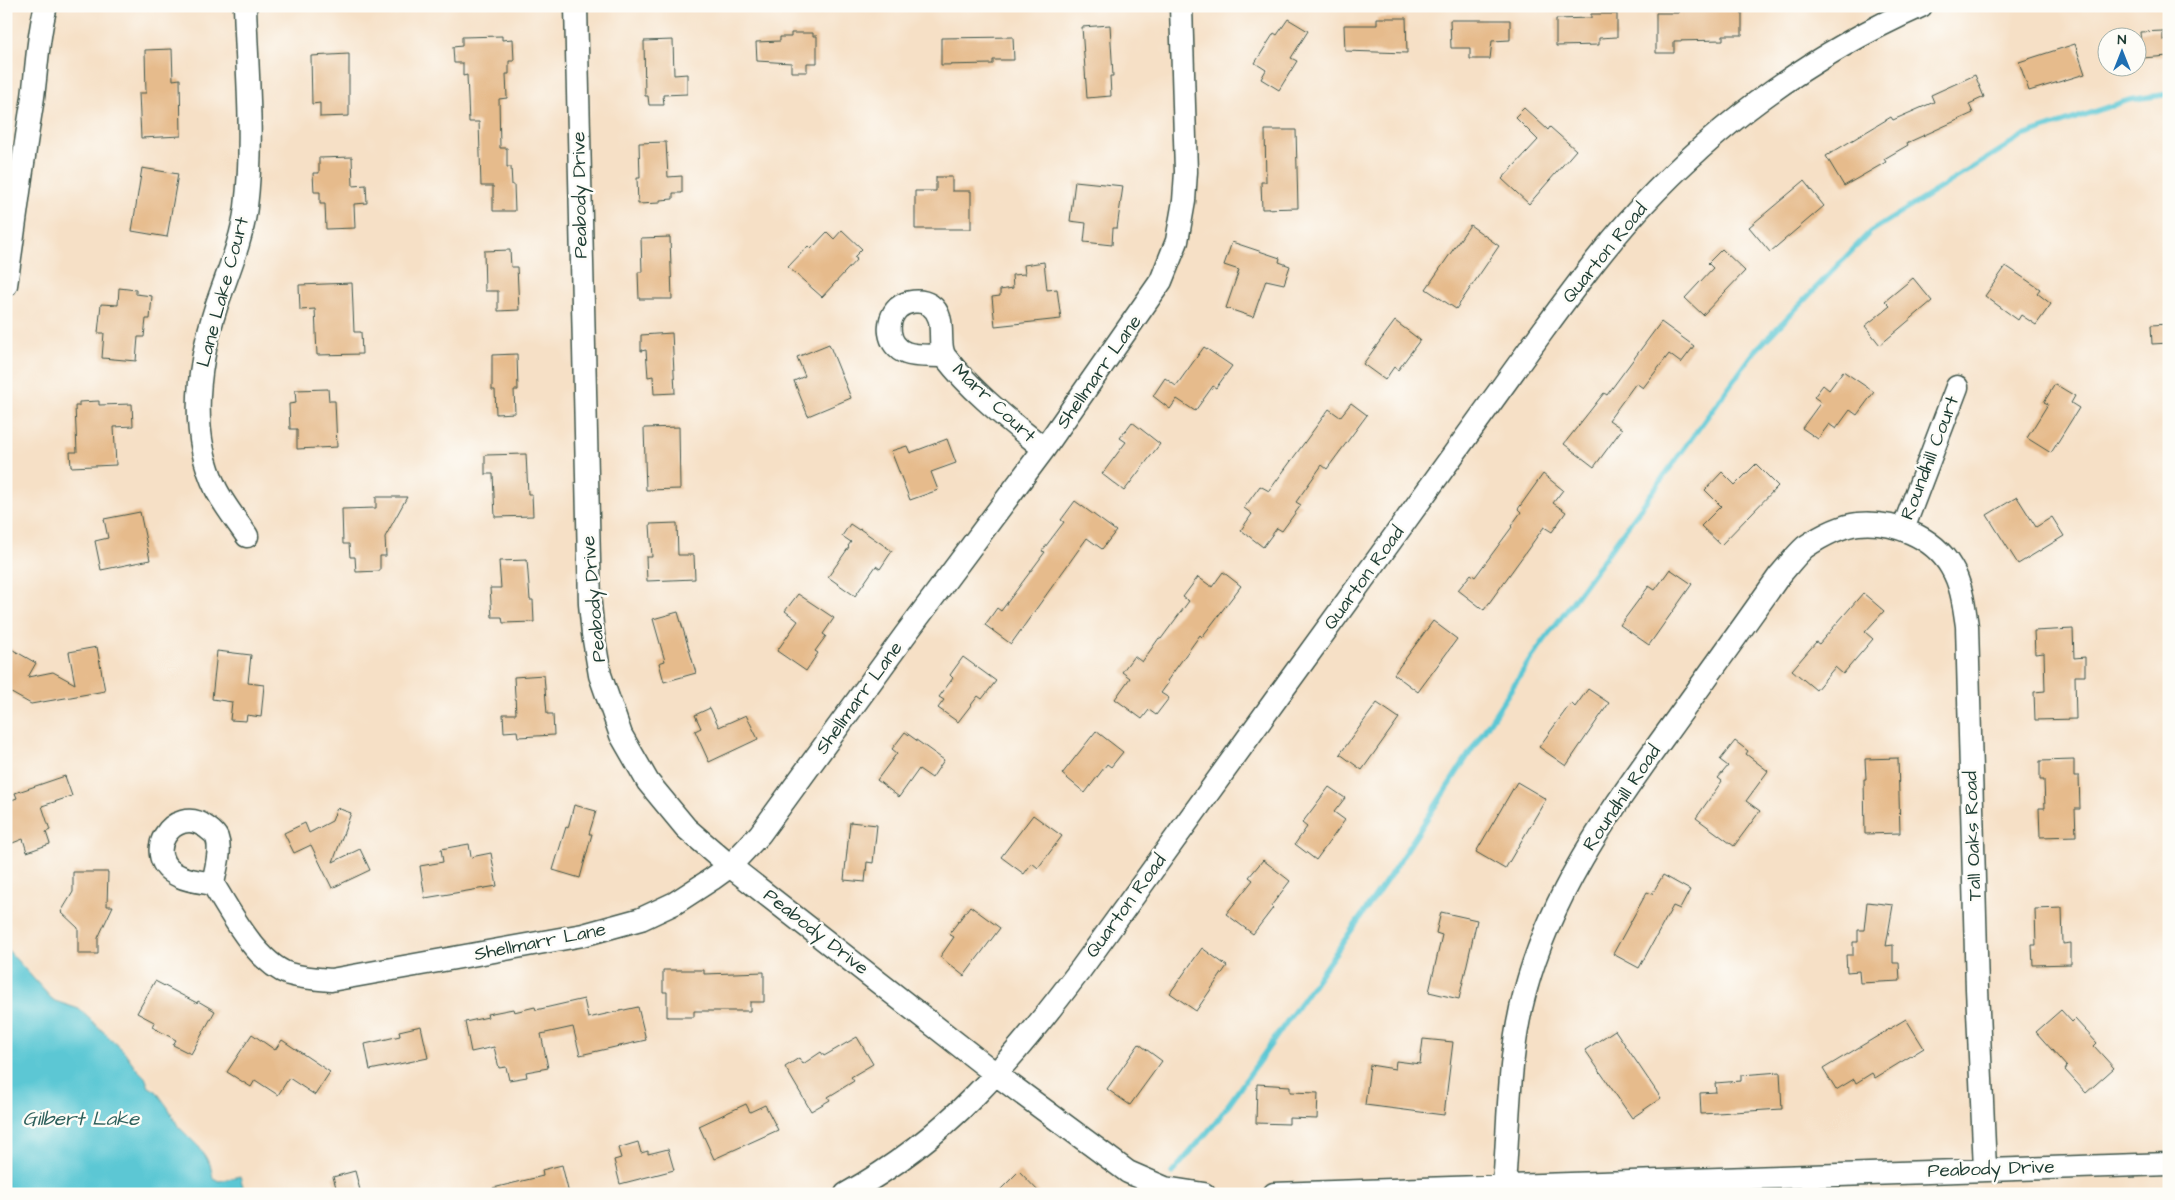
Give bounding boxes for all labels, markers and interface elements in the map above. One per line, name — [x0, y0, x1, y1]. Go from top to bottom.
north arrow — [2098, 28, 2148, 78]
text: N — [2118, 30, 2127, 50]
street label: Peabody Drive — [565, 131, 596, 259]
street label: Quarton Road — [1556, 197, 1654, 309]
street label: Lane Lake Court — [190, 214, 256, 370]
street label: Shellmarr Lane — [1050, 310, 1148, 434]
street label: Marr Court — [946, 357, 1042, 449]
street label: Roundhill Court — [1894, 392, 1966, 524]
street label: Quarton Road — [1317, 520, 1411, 635]
street label: Peabody Drive — [575, 534, 614, 663]
street label: Shellmarr Lane — [809, 636, 909, 760]
street label: Roundhill Road — [1577, 739, 1668, 856]
street label: Tall Oaks Road — [1957, 770, 1989, 901]
street label: Quarton Road — [1079, 848, 1173, 963]
street label: Peabody Drive — [757, 882, 874, 983]
street label: Shellmarr Lane — [472, 916, 608, 968]
water label: Gilbert Lake — [23, 1105, 140, 1133]
street label: Peabody Drive — [1927, 1153, 2055, 1186]

